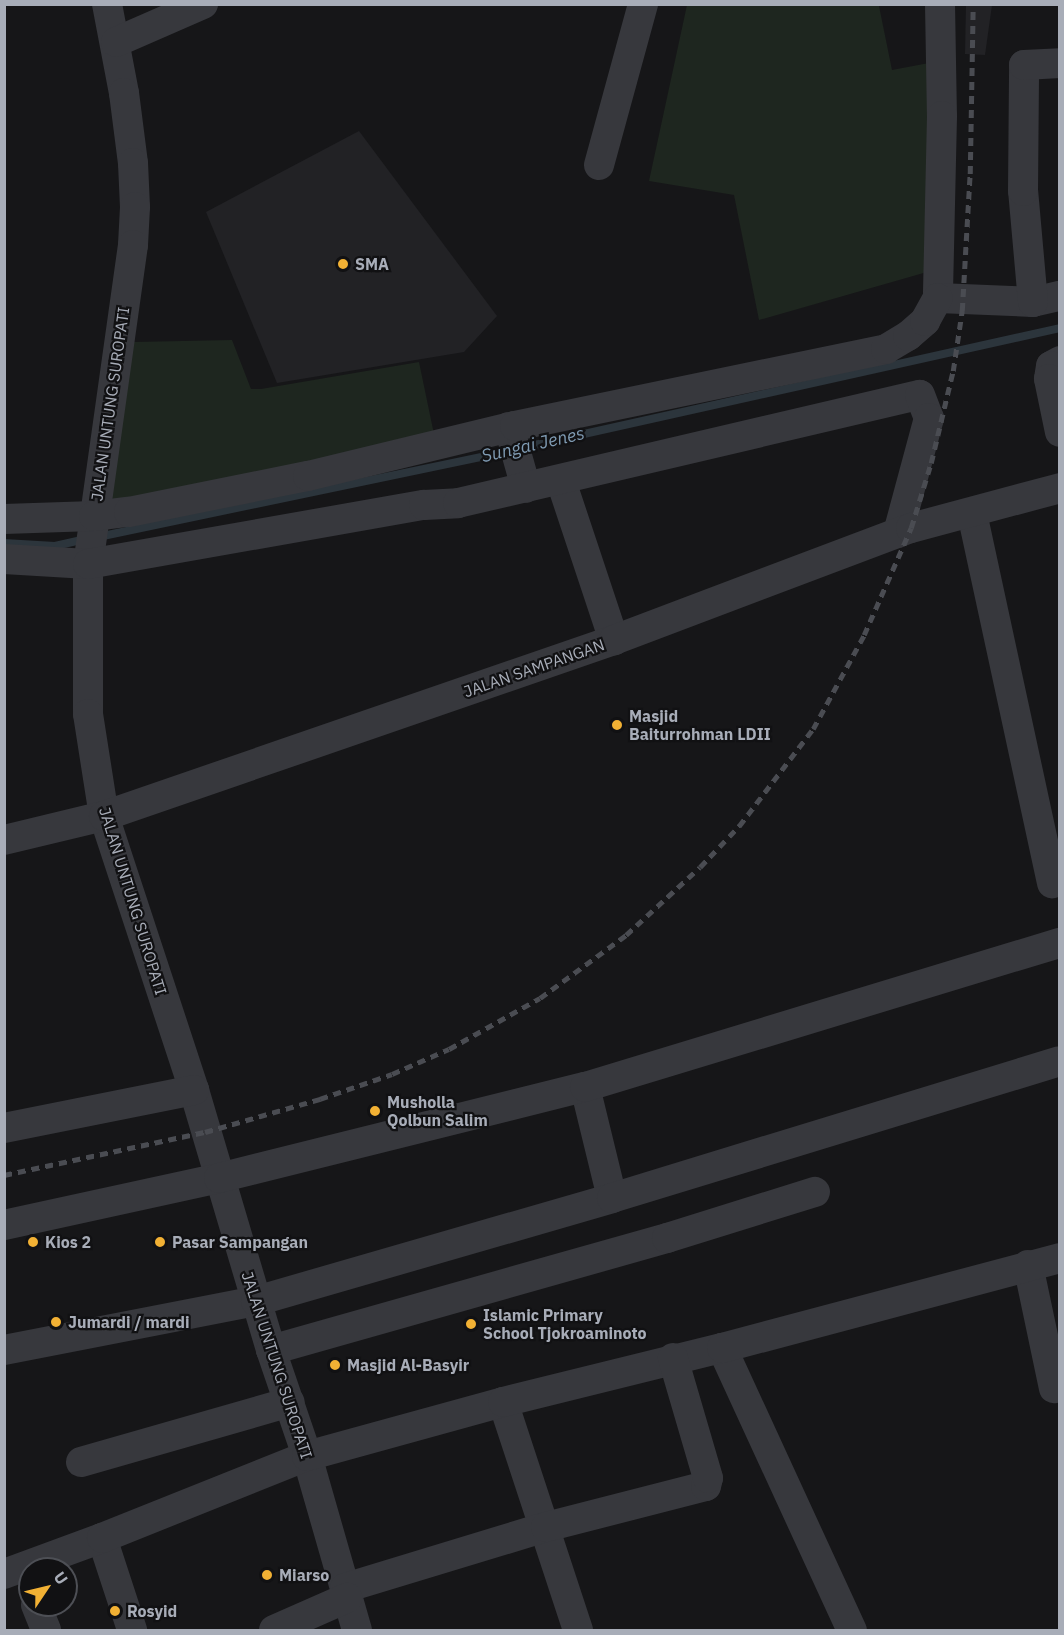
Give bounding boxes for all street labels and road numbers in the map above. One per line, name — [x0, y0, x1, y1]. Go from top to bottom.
street label: JALAN UNTUNG SUROPATI — [87, 306, 133, 502]
street label: JALAN SAMPANGAN — [461, 635, 607, 701]
street label: JALAN UNTUNG SUROPATI — [95, 805, 171, 997]
street label: JALAN UNTUNG SUROPATI — [238, 1269, 316, 1461]

